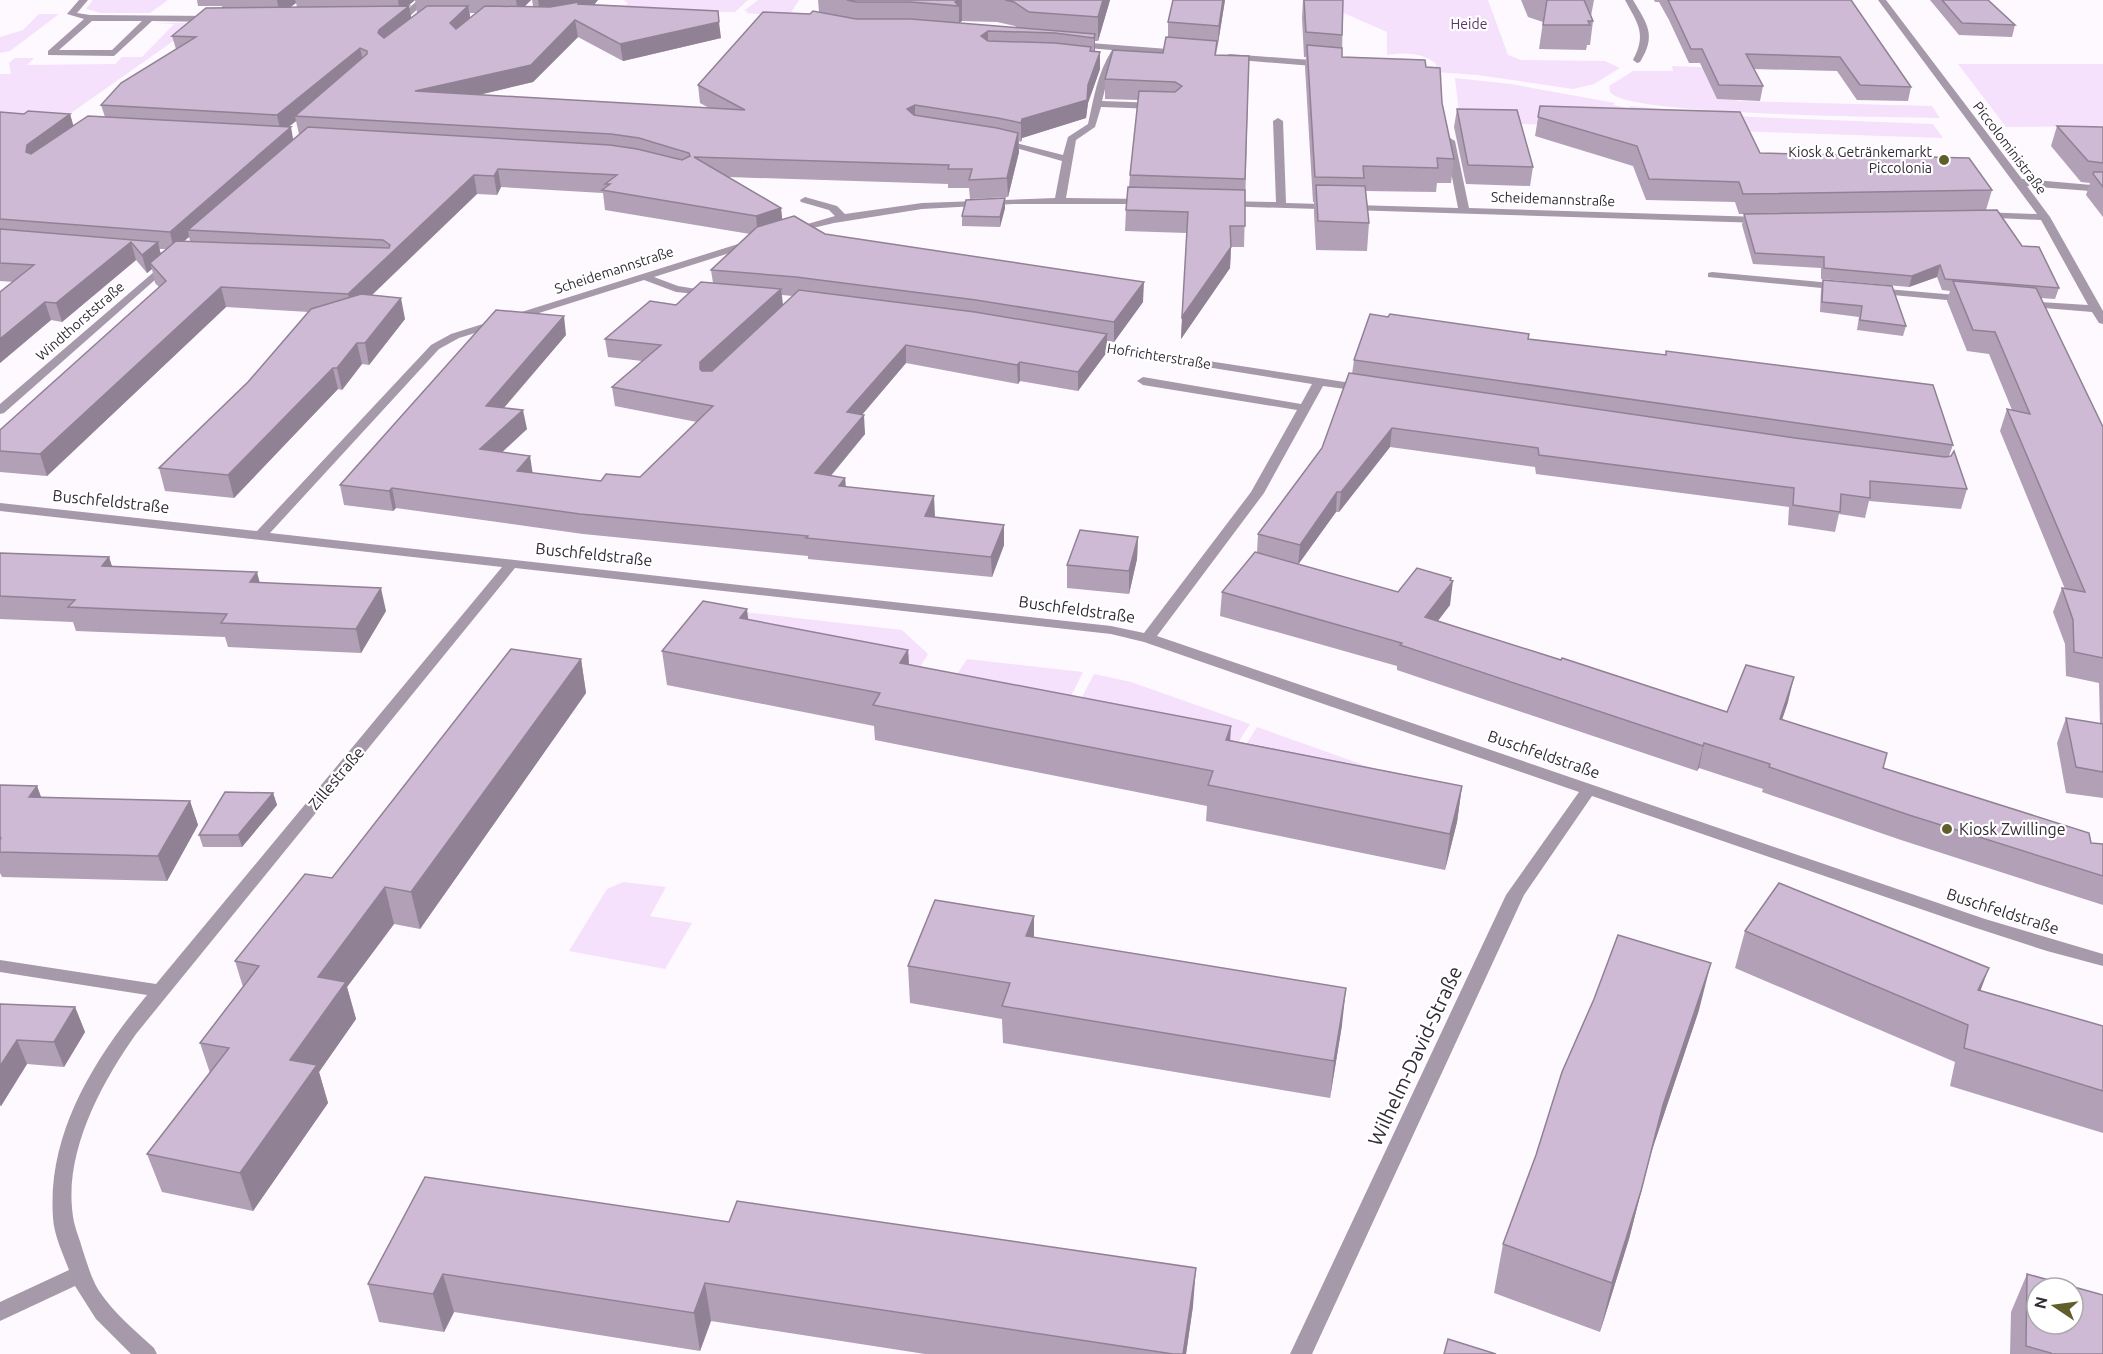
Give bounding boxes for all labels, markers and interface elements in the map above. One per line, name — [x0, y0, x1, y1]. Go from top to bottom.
park label: Heide — [1451, 16, 1487, 32]
street label: Piccoloministraße — [1970, 99, 2050, 197]
place label: Kiosk & Getränkemarkt Piccolonia — [1788, 144, 1932, 176]
marker: Kiosk & Getränkemarkt Piccolonia — [1937, 153, 1951, 167]
street label: Scheidemannstraße — [1491, 189, 1615, 209]
street label: Scheidemannstraße — [552, 243, 676, 297]
street label: Windthorststraße — [33, 278, 127, 364]
street label: Hofrichterstraße — [1106, 340, 1212, 372]
street label: Buschfeldstraße — [52, 486, 170, 516]
street label: Buschfeldstraße — [535, 539, 653, 569]
street label: Buschfeldstraße — [1018, 592, 1136, 626]
street label: Buschfeldstraße — [1486, 726, 1602, 782]
street label: Zillestraße — [305, 743, 367, 813]
place label: Kiosk Zwillinge — [1959, 820, 2066, 838]
marker: Kiosk Zwillinge — [1940, 822, 1954, 836]
street label: Buschfeldstraße — [1944, 884, 2062, 938]
street label: Wilhelm-David-Straße — [1363, 962, 1466, 1149]
north arrow — [2025, 1276, 2085, 1336]
text: N — [2030, 1295, 2050, 1310]

